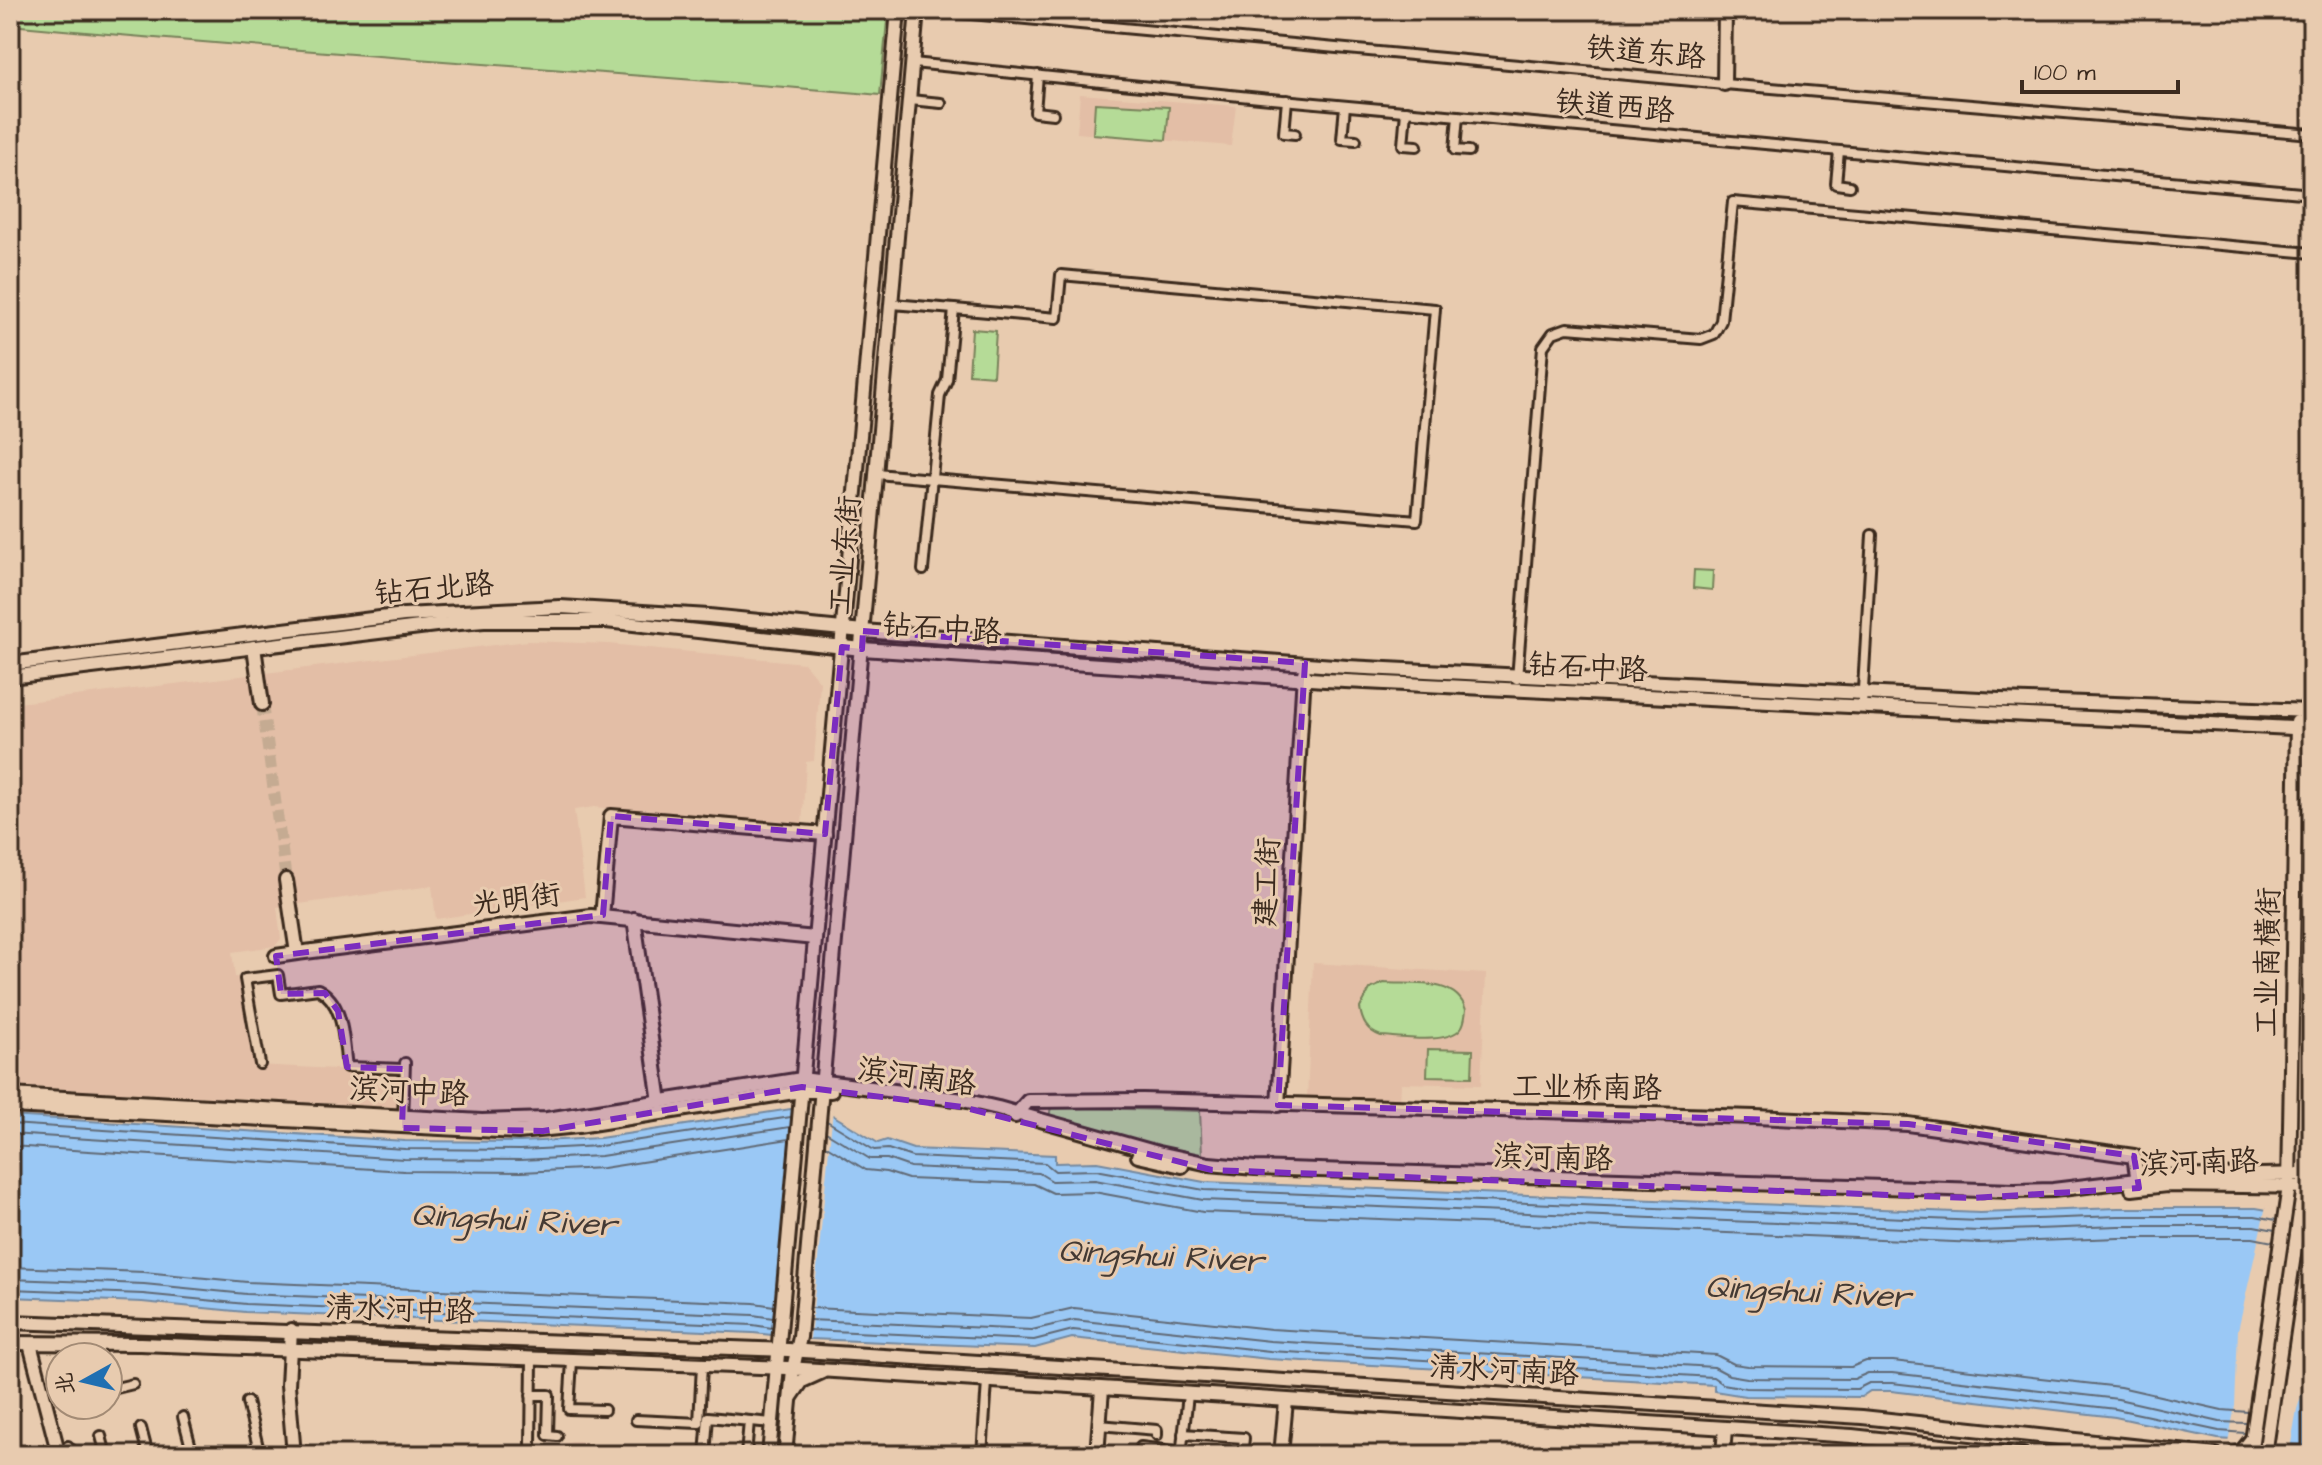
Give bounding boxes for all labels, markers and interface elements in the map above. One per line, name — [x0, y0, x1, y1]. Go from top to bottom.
street label: 铁道东路 — [1584, 27, 1708, 79]
scale bar — [2022, 44, 2178, 94]
text: 100 m — [2034, 56, 2096, 90]
street label: 铁道西路 — [1553, 81, 1677, 133]
street label: 工业东街 — [819, 493, 871, 617]
street label: 钻石北路 — [372, 563, 496, 615]
street label: 钻石中路 — [881, 604, 1003, 654]
street label: 钻石中路 — [1527, 644, 1649, 692]
street label: 建工街 — [1244, 836, 1290, 928]
street label: 光明街 — [469, 874, 563, 926]
street label: 工业南横街 — [2246, 887, 2290, 1037]
street label: 滨河南路 — [855, 1048, 979, 1106]
street label: 工业桥南路 — [1512, 1066, 1662, 1110]
street label: 滨河中路 — [348, 1068, 470, 1116]
street label: 滨河南路 — [1492, 1135, 1614, 1181]
street label: 滨河南路 — [2138, 1140, 2260, 1186]
water label: Qingshui River — [410, 1193, 621, 1250]
water label: Qingshui River — [1057, 1229, 1268, 1286]
water label: Qingshui River — [1704, 1265, 1915, 1322]
street label: 清水河中路 — [324, 1286, 476, 1334]
north arrow — [44, 1341, 124, 1421]
street label: 清水河南路 — [1428, 1346, 1580, 1396]
text: 北 — [49, 1371, 83, 1397]

